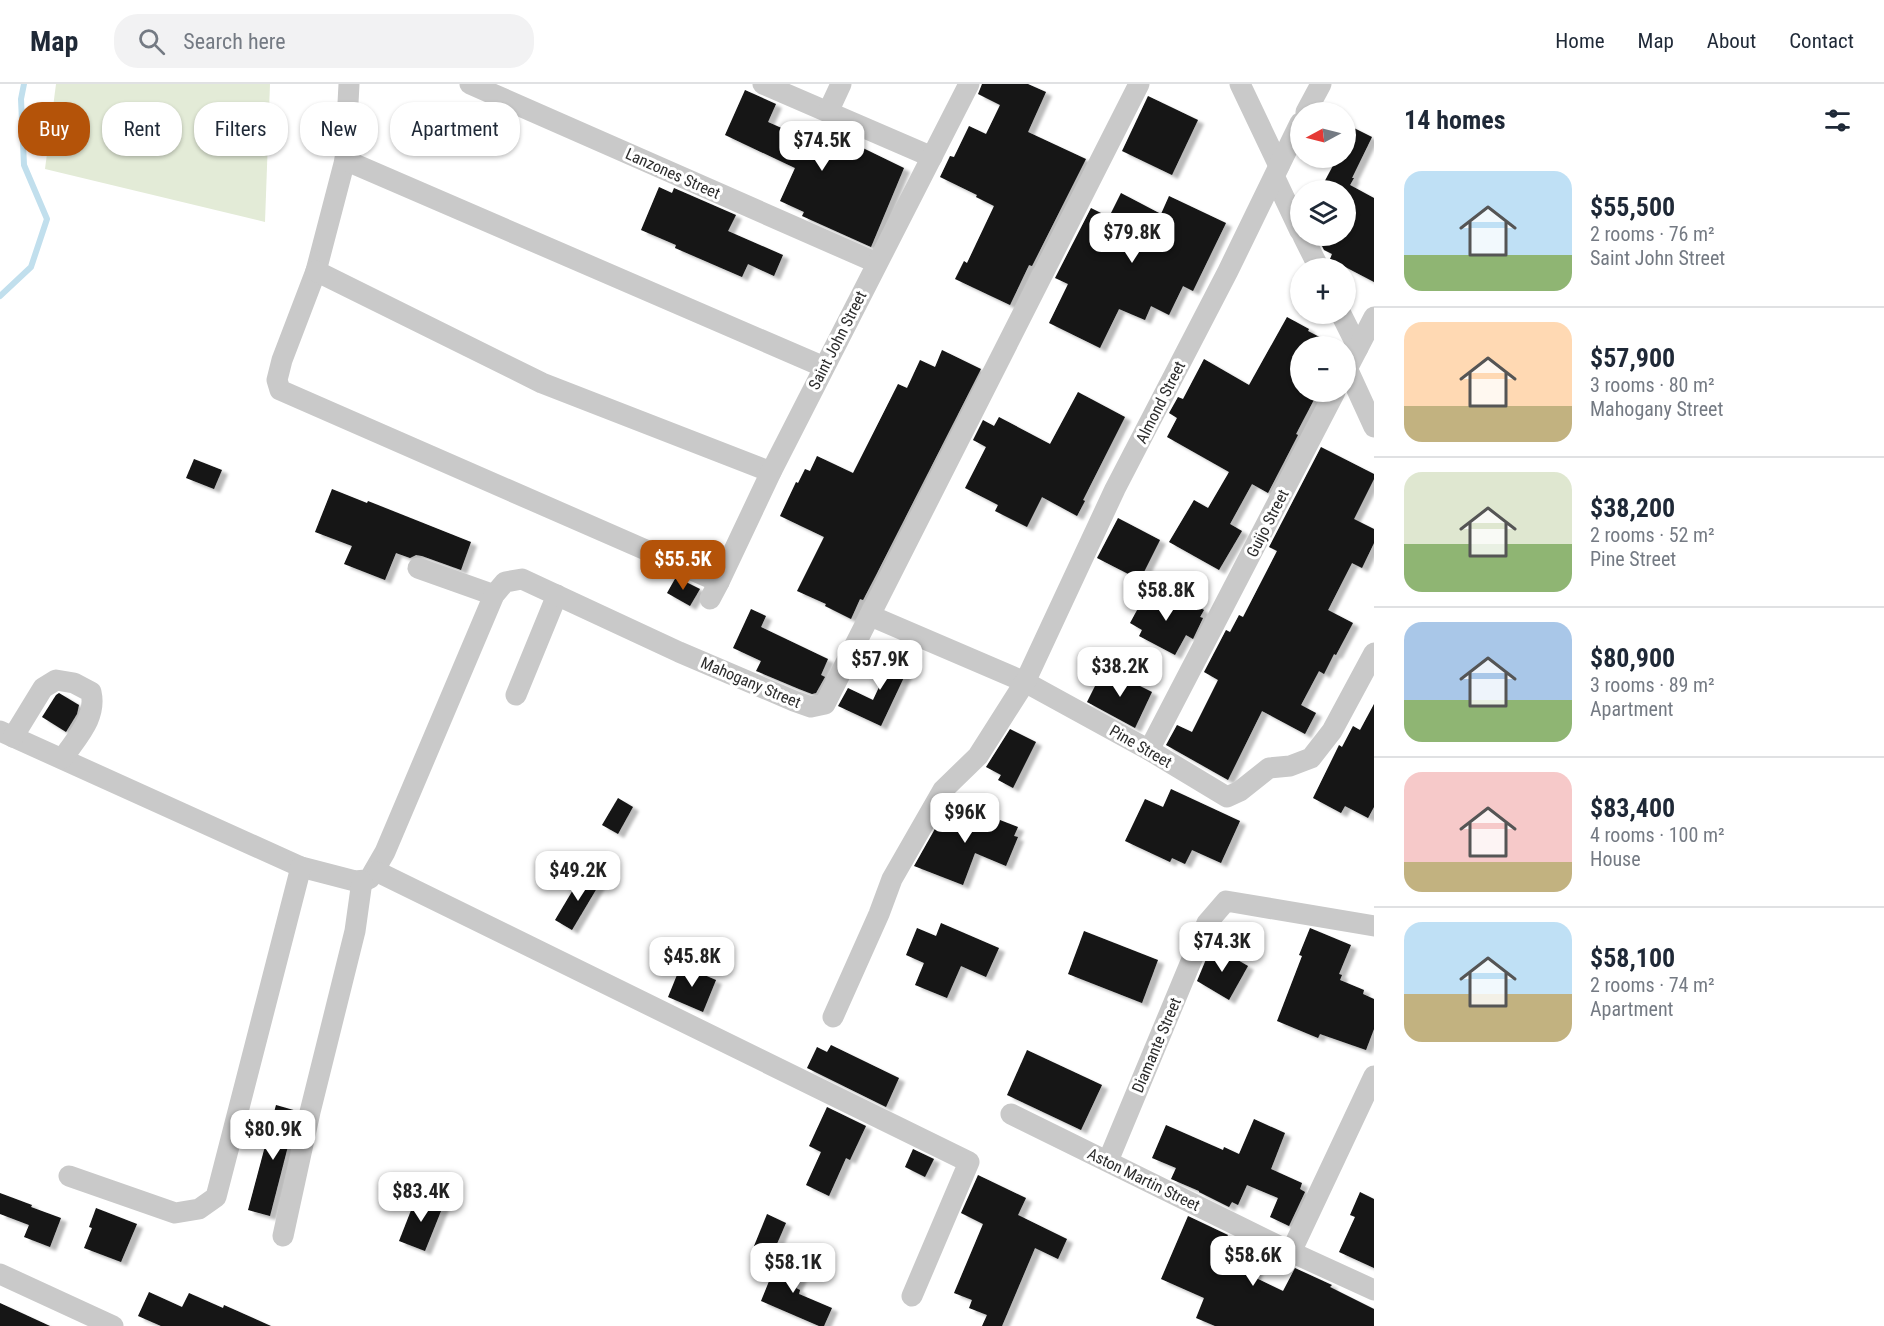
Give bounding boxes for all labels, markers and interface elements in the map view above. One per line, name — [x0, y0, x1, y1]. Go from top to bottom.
search box — [114, 14, 534, 68]
text: Map — [30, 25, 78, 58]
icon: search — [135, 25, 168, 58]
text: Search here — [183, 29, 286, 54]
text: Home — [1555, 29, 1605, 53]
text: Map — [1638, 29, 1674, 53]
text: About — [1707, 29, 1756, 53]
text: Contact — [1789, 29, 1854, 53]
chip: Buy — [18, 102, 90, 156]
chip: Rent — [102, 102, 182, 156]
chip: Filters — [194, 102, 288, 156]
chip: New — [300, 102, 378, 156]
chip: Apartment — [390, 102, 520, 156]
north arrow — [1290, 102, 1356, 168]
map controls — [1290, 102, 1356, 402]
icon: filters — [1821, 104, 1854, 137]
text: 14 homes — [1404, 105, 1506, 135]
pin: $74.5K — [773, 121, 871, 172]
text: $74.5K — [793, 128, 851, 152]
street label: Lanzones Street — [622, 144, 723, 203]
button: layers — [1290, 180, 1356, 246]
text: $55,500 — [1590, 192, 1675, 222]
icon: home — [1452, 195, 1524, 267]
pin: $79.8K — [1083, 213, 1181, 264]
text: $79.8K — [1103, 220, 1161, 244]
text: 2 rooms · 76 m² — [1590, 222, 1715, 246]
text: Saint John Street — [1590, 246, 1725, 270]
button: + — [1290, 258, 1356, 324]
street label: Saint John Street — [804, 287, 871, 393]
button: − — [1290, 336, 1356, 402]
text: $57,900 — [1590, 343, 1675, 373]
icon: home — [1452, 346, 1524, 418]
street label: Almond Street — [1132, 358, 1189, 447]
text: 3 rooms · 80 m² — [1590, 373, 1715, 397]
text: Mahogany Street — [1590, 397, 1723, 421]
street label: Guijo Street — [1242, 486, 1293, 560]
text: $38,200 — [1590, 493, 1675, 523]
icon: home — [1452, 496, 1524, 568]
text: 2 rooms · 52 m² — [1590, 523, 1715, 547]
pin: $55.5K — [634, 540, 732, 591]
text: $55.5K — [654, 547, 712, 571]
text: Pine Street — [1590, 547, 1676, 571]
pin: $58.8K — [1117, 571, 1215, 622]
text: $58.8K — [1137, 578, 1195, 602]
pin: $57.9K — [831, 640, 929, 691]
text: $80,900 — [1590, 643, 1675, 673]
icon: home — [1452, 646, 1524, 718]
text: $57.9K — [851, 647, 909, 671]
pin: $38.2K — [1071, 647, 1169, 698]
street label: Mahogany Street — [698, 653, 804, 712]
text: $38.2K — [1091, 654, 1149, 678]
text: 3 rooms · 89 m² — [1590, 673, 1715, 697]
text: Apartment — [1590, 697, 1674, 721]
street label: Pine Street — [1106, 721, 1176, 772]
pin: $96K — [929, 793, 1001, 844]
text: $83,400 — [1590, 793, 1675, 823]
icon: home — [1452, 796, 1524, 868]
text: $96K — [944, 800, 986, 824]
text: 4 rooms · 100 m² — [1590, 823, 1725, 847]
text: House — [1590, 847, 1641, 871]
pin: $49.2K — [529, 851, 627, 902]
text: $49.2K — [549, 858, 607, 882]
pin: $74.3K — [1173, 922, 1271, 973]
text: $74.3K — [1193, 929, 1251, 953]
pin: $45.8K — [643, 937, 741, 988]
text: $58,100 — [1590, 943, 1675, 973]
text: $45.8K — [663, 944, 721, 968]
icon: home — [1452, 946, 1524, 1018]
text: 2 rooms · 74 m² — [1590, 973, 1715, 997]
street label: Diamante Street — [1128, 995, 1185, 1096]
text: Apartment — [1590, 997, 1674, 1021]
pin: $80.9K — [224, 1110, 322, 1161]
text: $80.9K — [244, 1117, 302, 1141]
street label: Aston Martin Street — [1084, 1144, 1203, 1215]
pin: $83.4K — [372, 1172, 470, 1223]
text: $83.4K — [392, 1179, 450, 1203]
pin: $58.6K — [1204, 1236, 1302, 1287]
pin: $58.1K — [744, 1243, 842, 1294]
text: $58.6K — [1224, 1243, 1282, 1267]
text: $58.1K — [764, 1250, 822, 1274]

